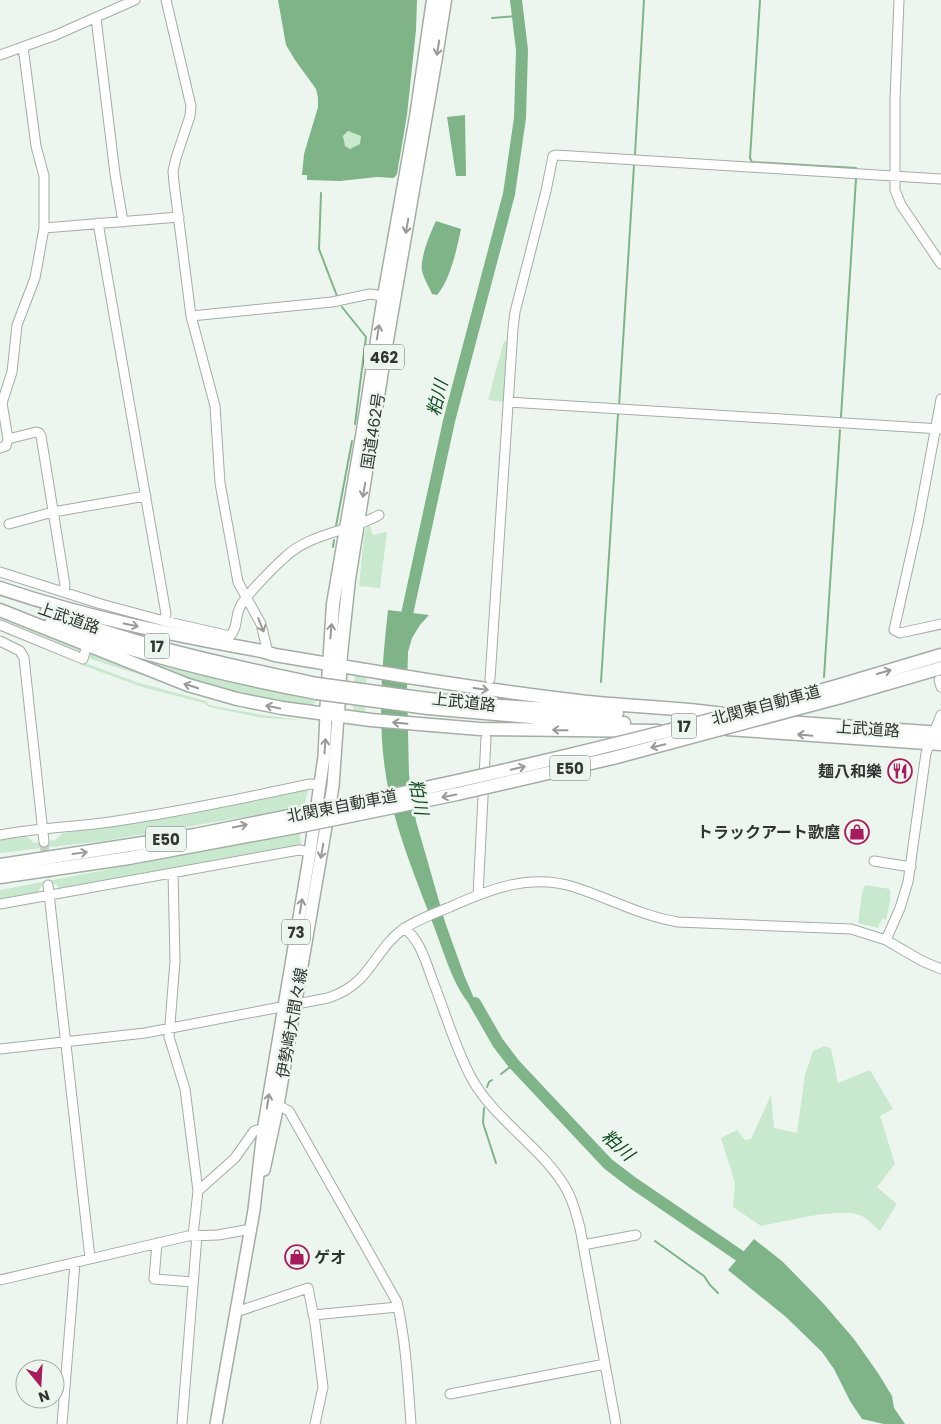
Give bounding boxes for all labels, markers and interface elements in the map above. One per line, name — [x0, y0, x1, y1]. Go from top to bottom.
one-way arrow — [432, 40, 442, 56]
one-way arrow — [401, 217, 411, 233]
one-way arrow — [374, 325, 384, 341]
road number: 462 — [364, 344, 404, 370]
water label: 粕川 — [421, 376, 454, 418]
street label: 国道462号 — [356, 391, 390, 471]
one-way arrow — [358, 481, 368, 497]
street label: 上武道路 — [35, 597, 103, 639]
one-way arrow — [257, 617, 266, 632]
one-way arrow — [122, 621, 138, 631]
one-way arrow — [326, 623, 336, 639]
road number: 17 — [144, 634, 170, 658]
one-way arrow — [875, 666, 891, 676]
street label: 北関東自動車道 — [709, 679, 823, 731]
one-way arrow — [183, 680, 199, 690]
one-way arrow — [473, 684, 489, 694]
street label: 上武道路 — [431, 687, 497, 717]
one-way arrow — [265, 701, 281, 711]
road number: 17 — [672, 714, 696, 738]
street label: 上武道路 — [835, 715, 901, 743]
one-way arrow — [392, 718, 408, 727]
one-way arrow — [552, 725, 568, 735]
one-way arrow — [797, 730, 813, 740]
one-way arrow — [320, 738, 330, 754]
one-way arrow — [651, 742, 667, 751]
road number: E50 — [550, 756, 590, 780]
restaurant icon: 麺八和樂 — [887, 758, 913, 784]
place label: 麺八和樂 — [818, 760, 882, 783]
one-way arrow — [509, 763, 525, 772]
water label: 粕川 — [403, 777, 435, 819]
street label: 北関東自動車道 — [285, 784, 399, 828]
one-way arrow — [442, 792, 458, 801]
shop icon: トラックアート歌麿 — [844, 819, 870, 845]
one-way arrow — [232, 820, 248, 830]
place label: トラックアート歌麿 — [697, 821, 840, 844]
road number: E50 — [146, 826, 186, 852]
one-way arrow — [316, 843, 326, 859]
one-way arrow — [72, 848, 88, 858]
one-way arrow — [296, 899, 306, 915]
road number: 73 — [282, 920, 310, 944]
street label: 伊勢崎大間々線 — [271, 966, 313, 1080]
one-way arrow — [263, 1093, 273, 1109]
water label: 粕川 — [596, 1124, 641, 1168]
shop icon: ゲオ — [284, 1244, 310, 1270]
place label: ゲオ — [314, 1246, 346, 1269]
north arrow — [15, 1359, 65, 1409]
text: N — [36, 1385, 52, 1408]

